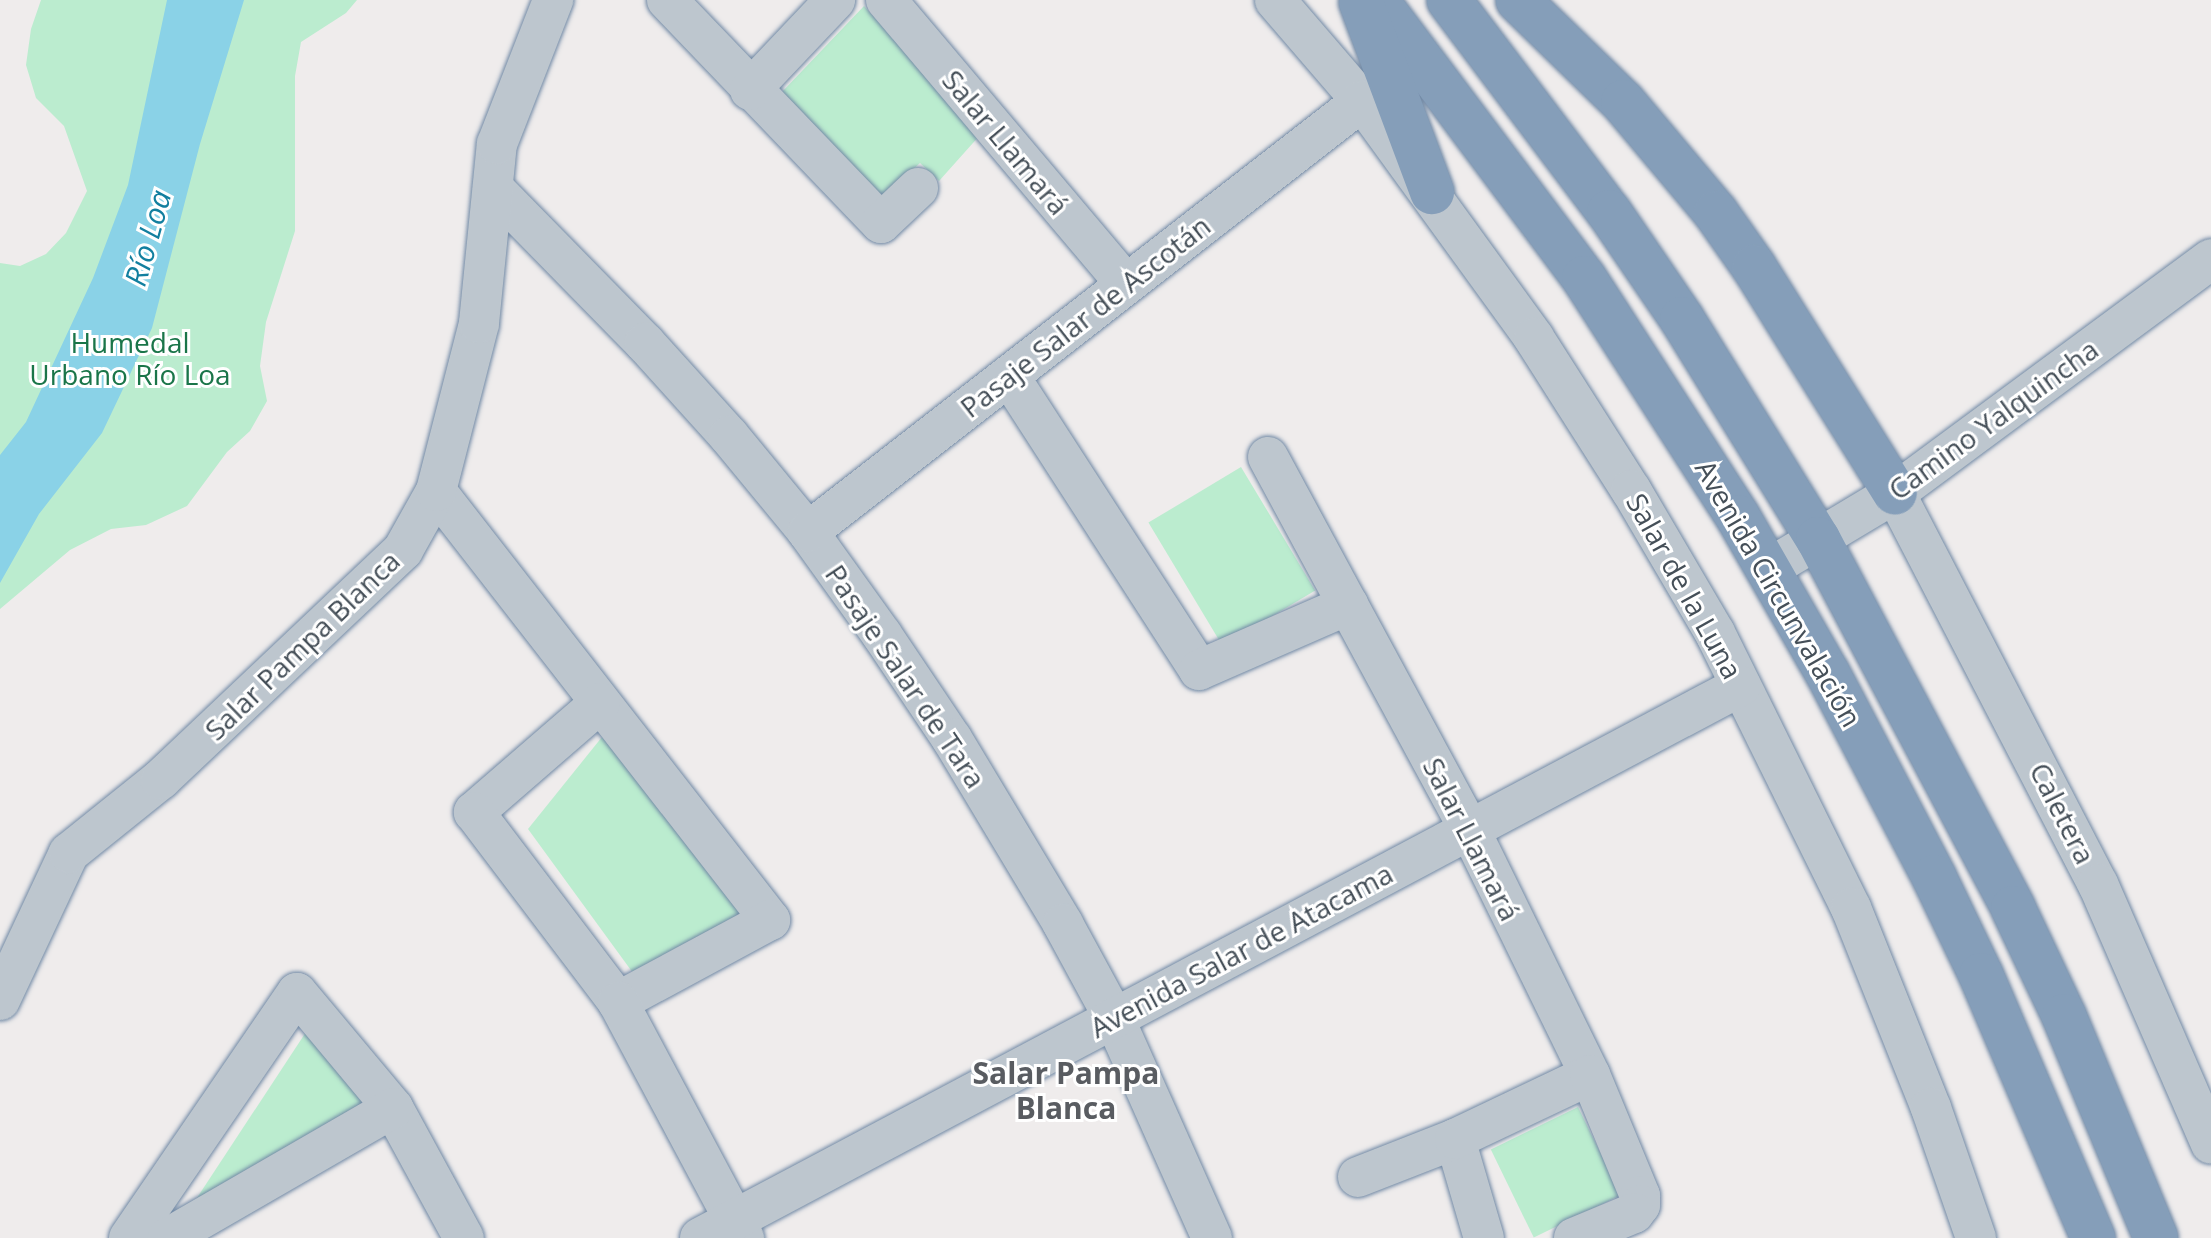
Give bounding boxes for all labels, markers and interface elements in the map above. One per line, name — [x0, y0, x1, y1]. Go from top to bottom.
street label: Salar Llamará — [936, 63, 1076, 221]
water label: Río Loa — [117, 186, 179, 290]
street label: Pasaje Salar de Ascotán — [953, 208, 1217, 424]
park label: Humedal Urbano Río Loa — [29, 325, 231, 391]
street label: Camino Yalquincha — [1882, 332, 2104, 506]
street label: Avenida Circunvalación — [1689, 454, 1869, 732]
street label: Salar de la Luna — [1620, 487, 1750, 685]
street label: Salar Pampa Blanca — [198, 544, 406, 746]
street label: Pasaje Salar de Tara — [819, 558, 993, 794]
street label: Salar Llamará — [1417, 752, 1527, 926]
street label: Caletera — [2023, 757, 2103, 869]
street label: Avenida Salar de Atacama — [1084, 856, 1398, 1044]
district label: Salar Pampa Blanca — [973, 1055, 1159, 1126]

